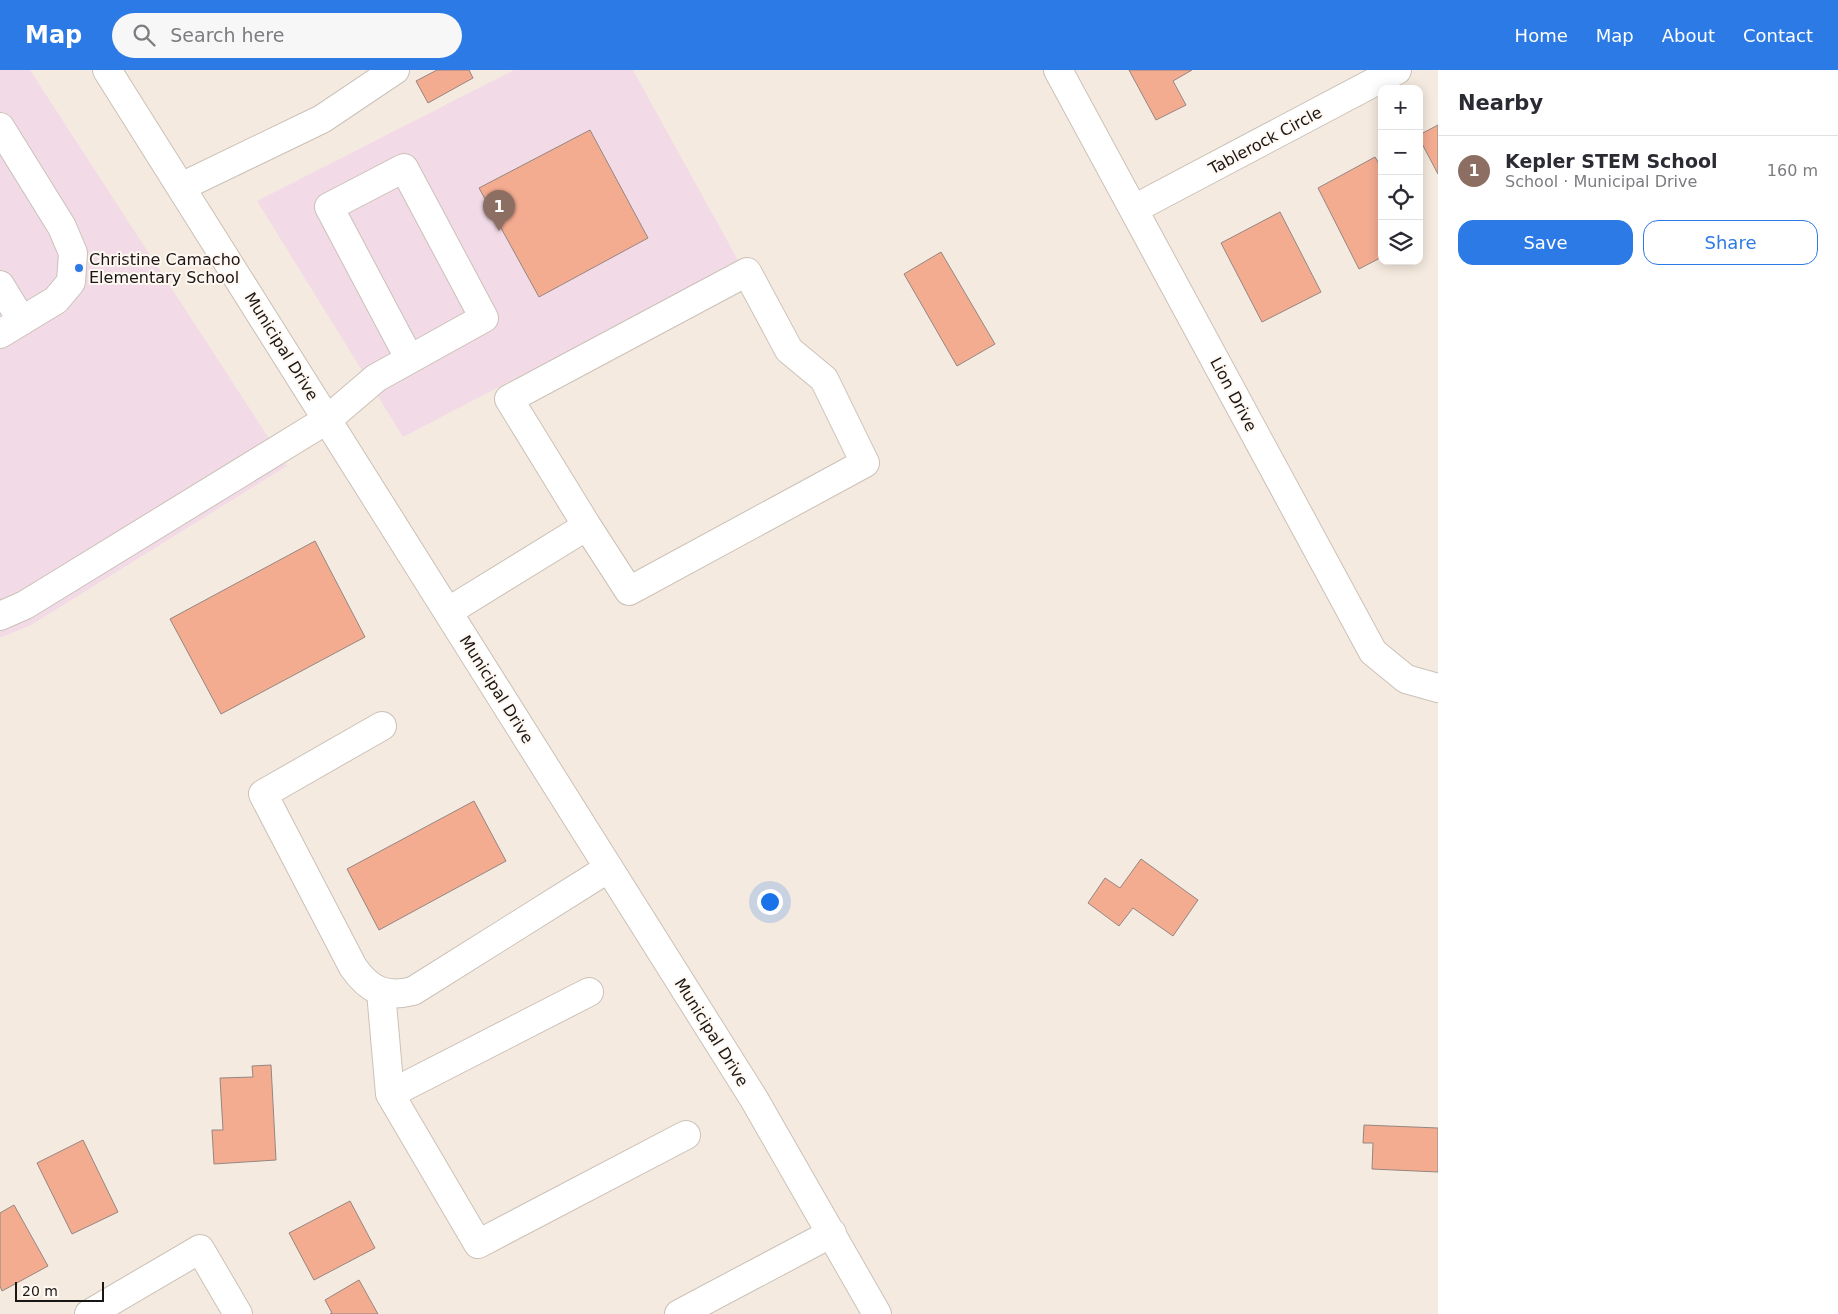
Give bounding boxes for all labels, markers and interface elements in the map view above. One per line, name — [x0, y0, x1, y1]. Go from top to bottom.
search box — [112, 13, 462, 58]
text: Map — [25, 21, 82, 49]
icon: search — [130, 21, 158, 49]
text: Search here — [170, 24, 284, 46]
text: Home — [1515, 25, 1568, 46]
text: Map — [1596, 25, 1634, 46]
text: About — [1662, 25, 1715, 46]
text: Contact — [1743, 25, 1813, 46]
map controls — [1378, 85, 1423, 265]
button: + — [1378, 85, 1423, 130]
text: Nearby — [1458, 91, 1543, 115]
street label: Tablerock Circle — [1205, 103, 1325, 179]
button: − — [1378, 130, 1423, 175]
text: Kepler STEM School — [1505, 150, 1718, 172]
text: 1 — [1468, 161, 1480, 180]
text: 160 m — [1767, 161, 1818, 180]
text: School · Municipal Drive — [1505, 172, 1697, 191]
button: locate — [1378, 175, 1423, 220]
pin: 1 — [483, 190, 515, 231]
button: layers — [1378, 220, 1423, 265]
button: Save — [1458, 220, 1633, 265]
button: Share — [1643, 220, 1818, 265]
place label: Christine Camacho Elementary School — [89, 250, 241, 287]
marker: Christine Camacho Elementary School — [73, 262, 85, 274]
street label: Municipal Drive — [241, 289, 322, 404]
street label: Lion Drive — [1206, 354, 1261, 434]
street label: Municipal Drive — [456, 632, 537, 747]
your location — [757, 889, 783, 915]
street label: Municipal Drive — [671, 975, 752, 1090]
scale bar — [15, 1279, 104, 1302]
text: 20 m — [22, 1283, 58, 1299]

